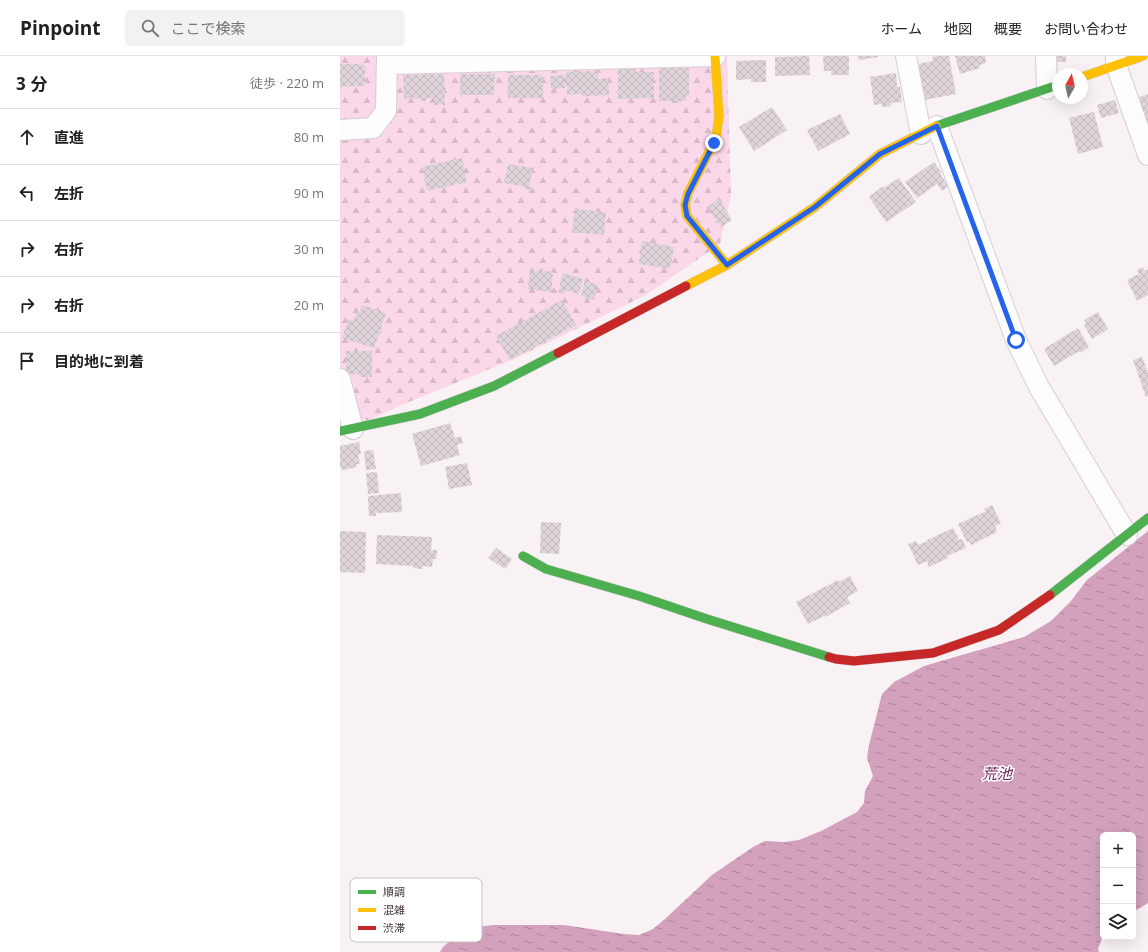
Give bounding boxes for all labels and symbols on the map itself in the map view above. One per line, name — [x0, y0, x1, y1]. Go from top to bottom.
north arrow — [1052, 68, 1088, 104]
route end — [705, 134, 723, 152]
route start — [1007, 331, 1025, 349]
water label: 荒池 — [982, 763, 1014, 783]
legend — [350, 878, 482, 942]
text: 順調 — [383, 884, 405, 899]
text: 混雑 — [383, 902, 405, 917]
text: 渋滞 — [383, 920, 405, 935]

